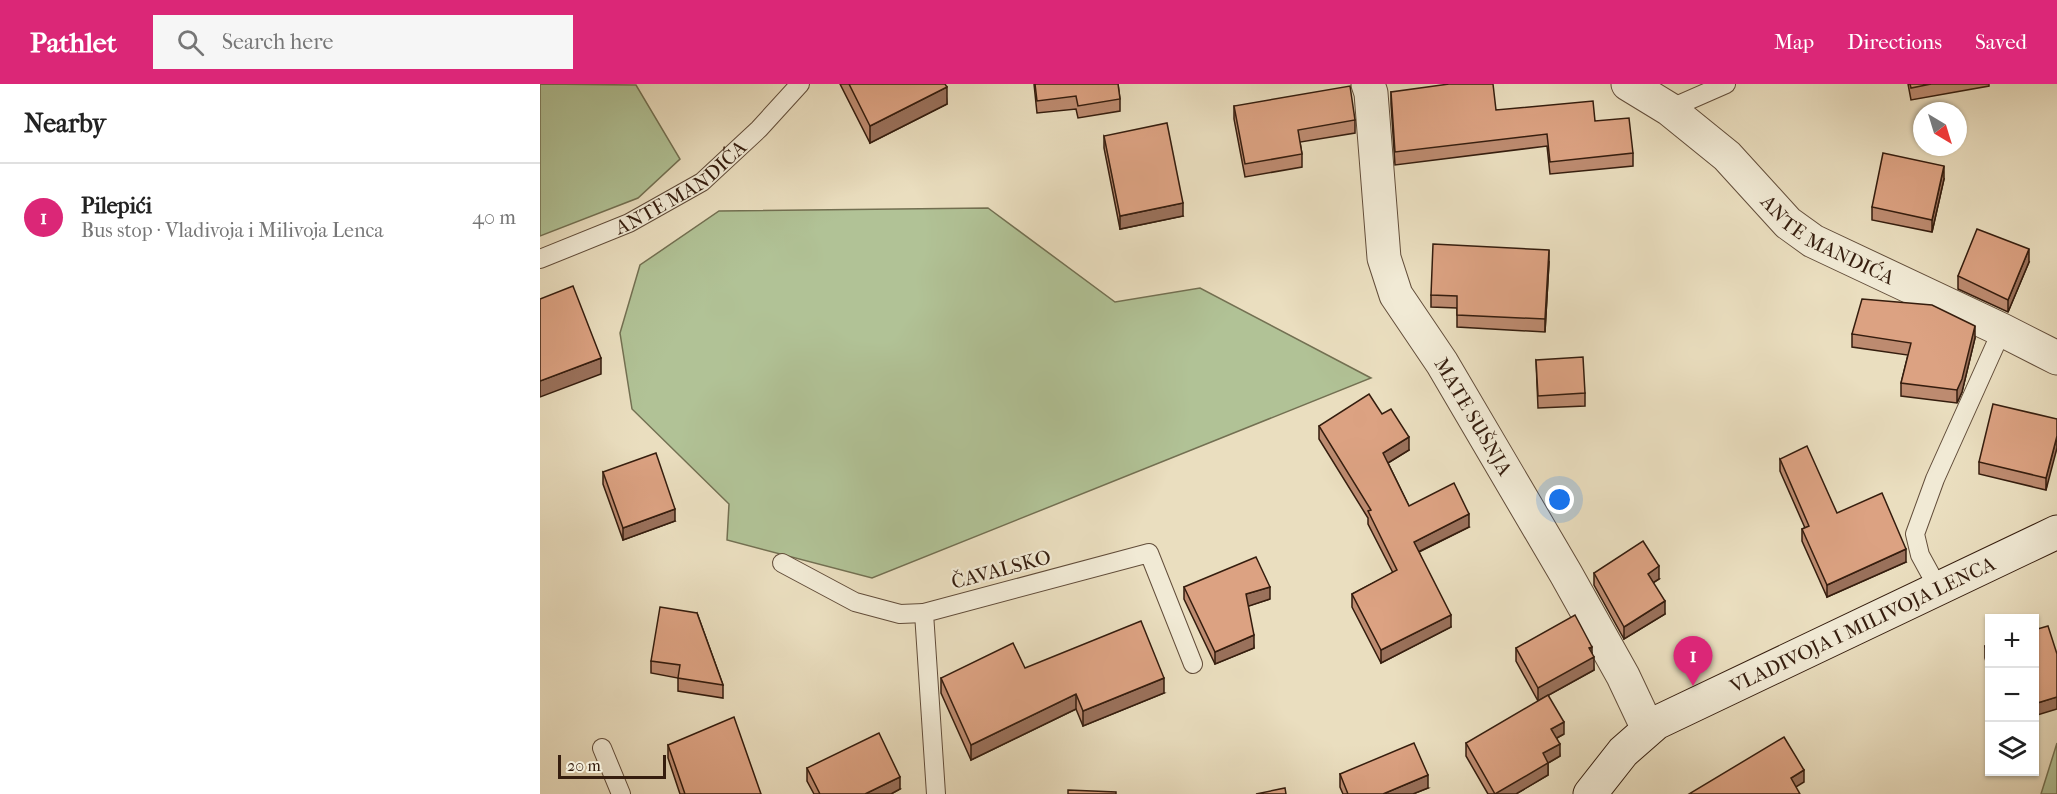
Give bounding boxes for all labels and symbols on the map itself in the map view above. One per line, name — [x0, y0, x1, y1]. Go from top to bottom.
north arrow — [1913, 102, 1967, 156]
street label: ANTE MANDIĆA — [611, 135, 752, 240]
street label: ANTE MANDIĆA — [1755, 190, 1899, 290]
street label: MATE SUŠNJA — [1429, 354, 1517, 481]
your location — [1545, 485, 1574, 514]
street label: ČAVALSKO — [949, 544, 1053, 594]
street label: VLADIVOJA I MILIVOJA LENCA — [1726, 552, 2000, 698]
pin: 1 — [1674, 636, 1712, 686]
scale bar — [558, 752, 666, 780]

